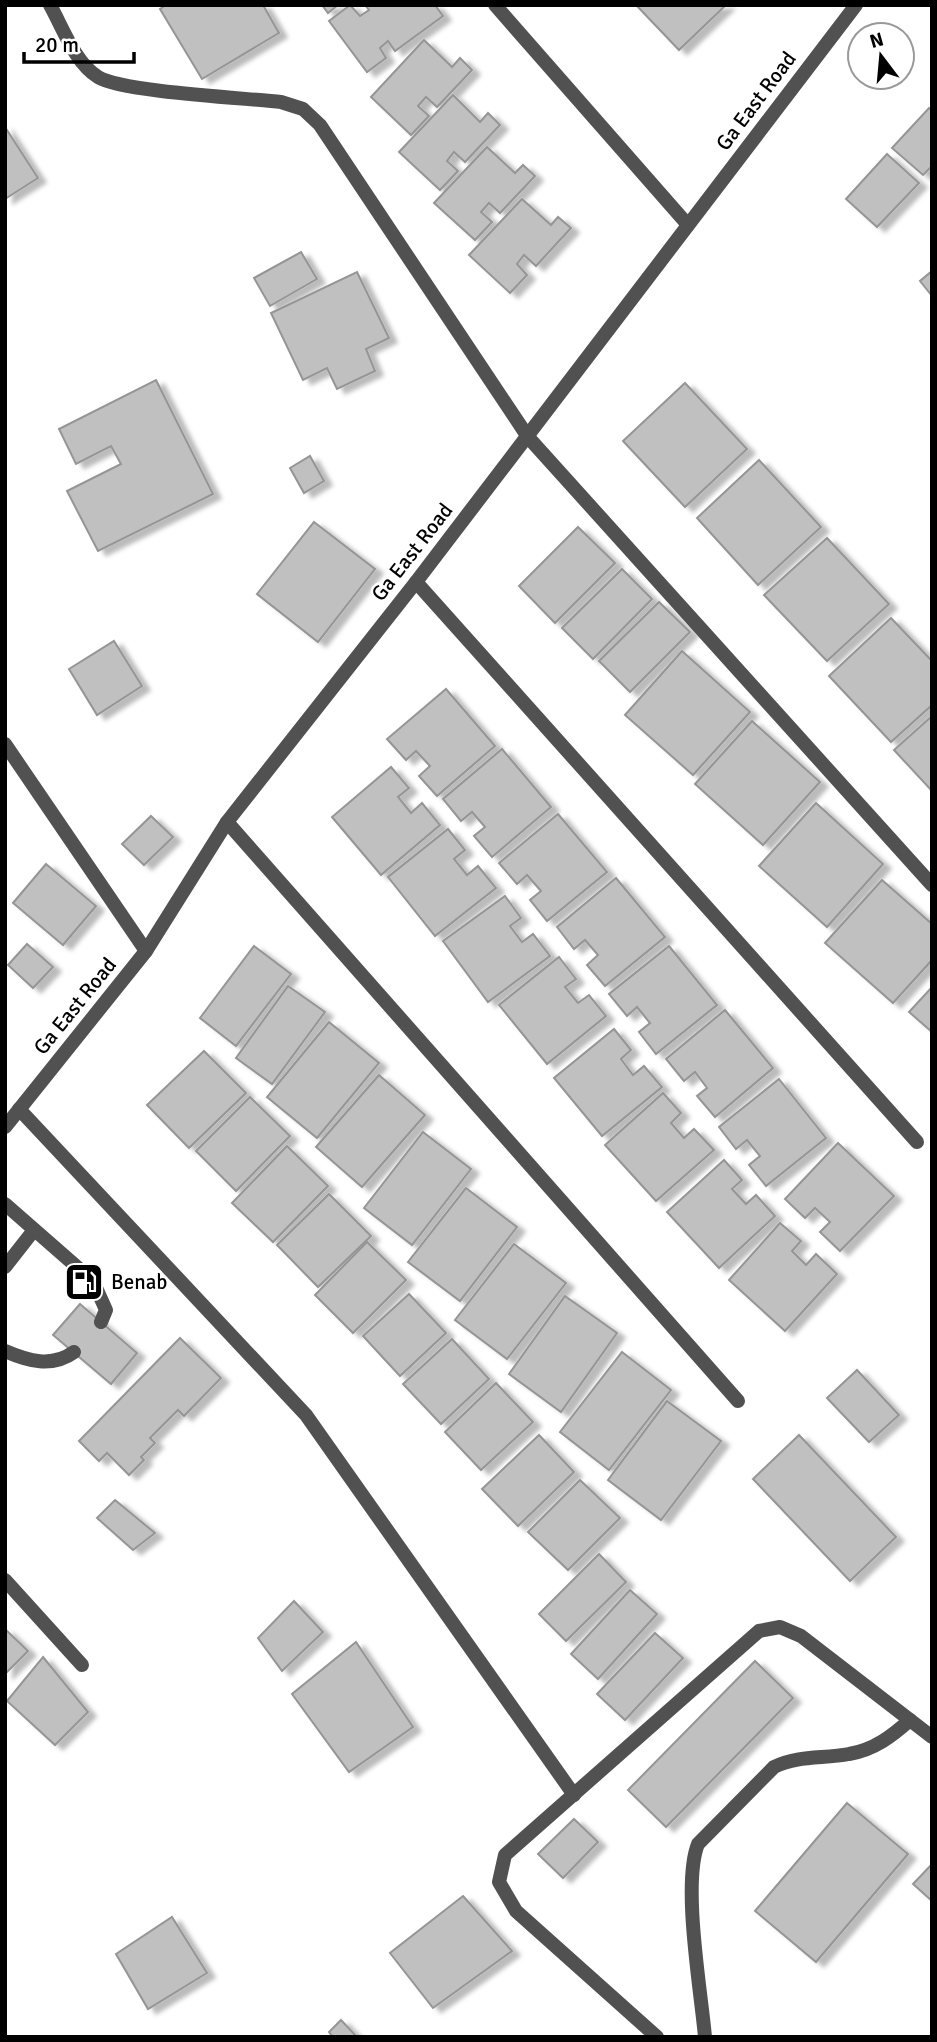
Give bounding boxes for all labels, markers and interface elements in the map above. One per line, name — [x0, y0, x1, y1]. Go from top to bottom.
scale bar — [24, 21, 135, 65]
north arrow — [846, 21, 916, 91]
text: N — [867, 27, 886, 54]
text: 20 m — [35, 32, 79, 58]
street label: Ga East Road — [710, 46, 802, 156]
street label: Ga East Road — [366, 498, 458, 606]
street label: Ga East Road — [28, 952, 122, 1060]
fuel station icon: Benab — [63, 1261, 105, 1303]
place label: Benab — [111, 1269, 167, 1295]

